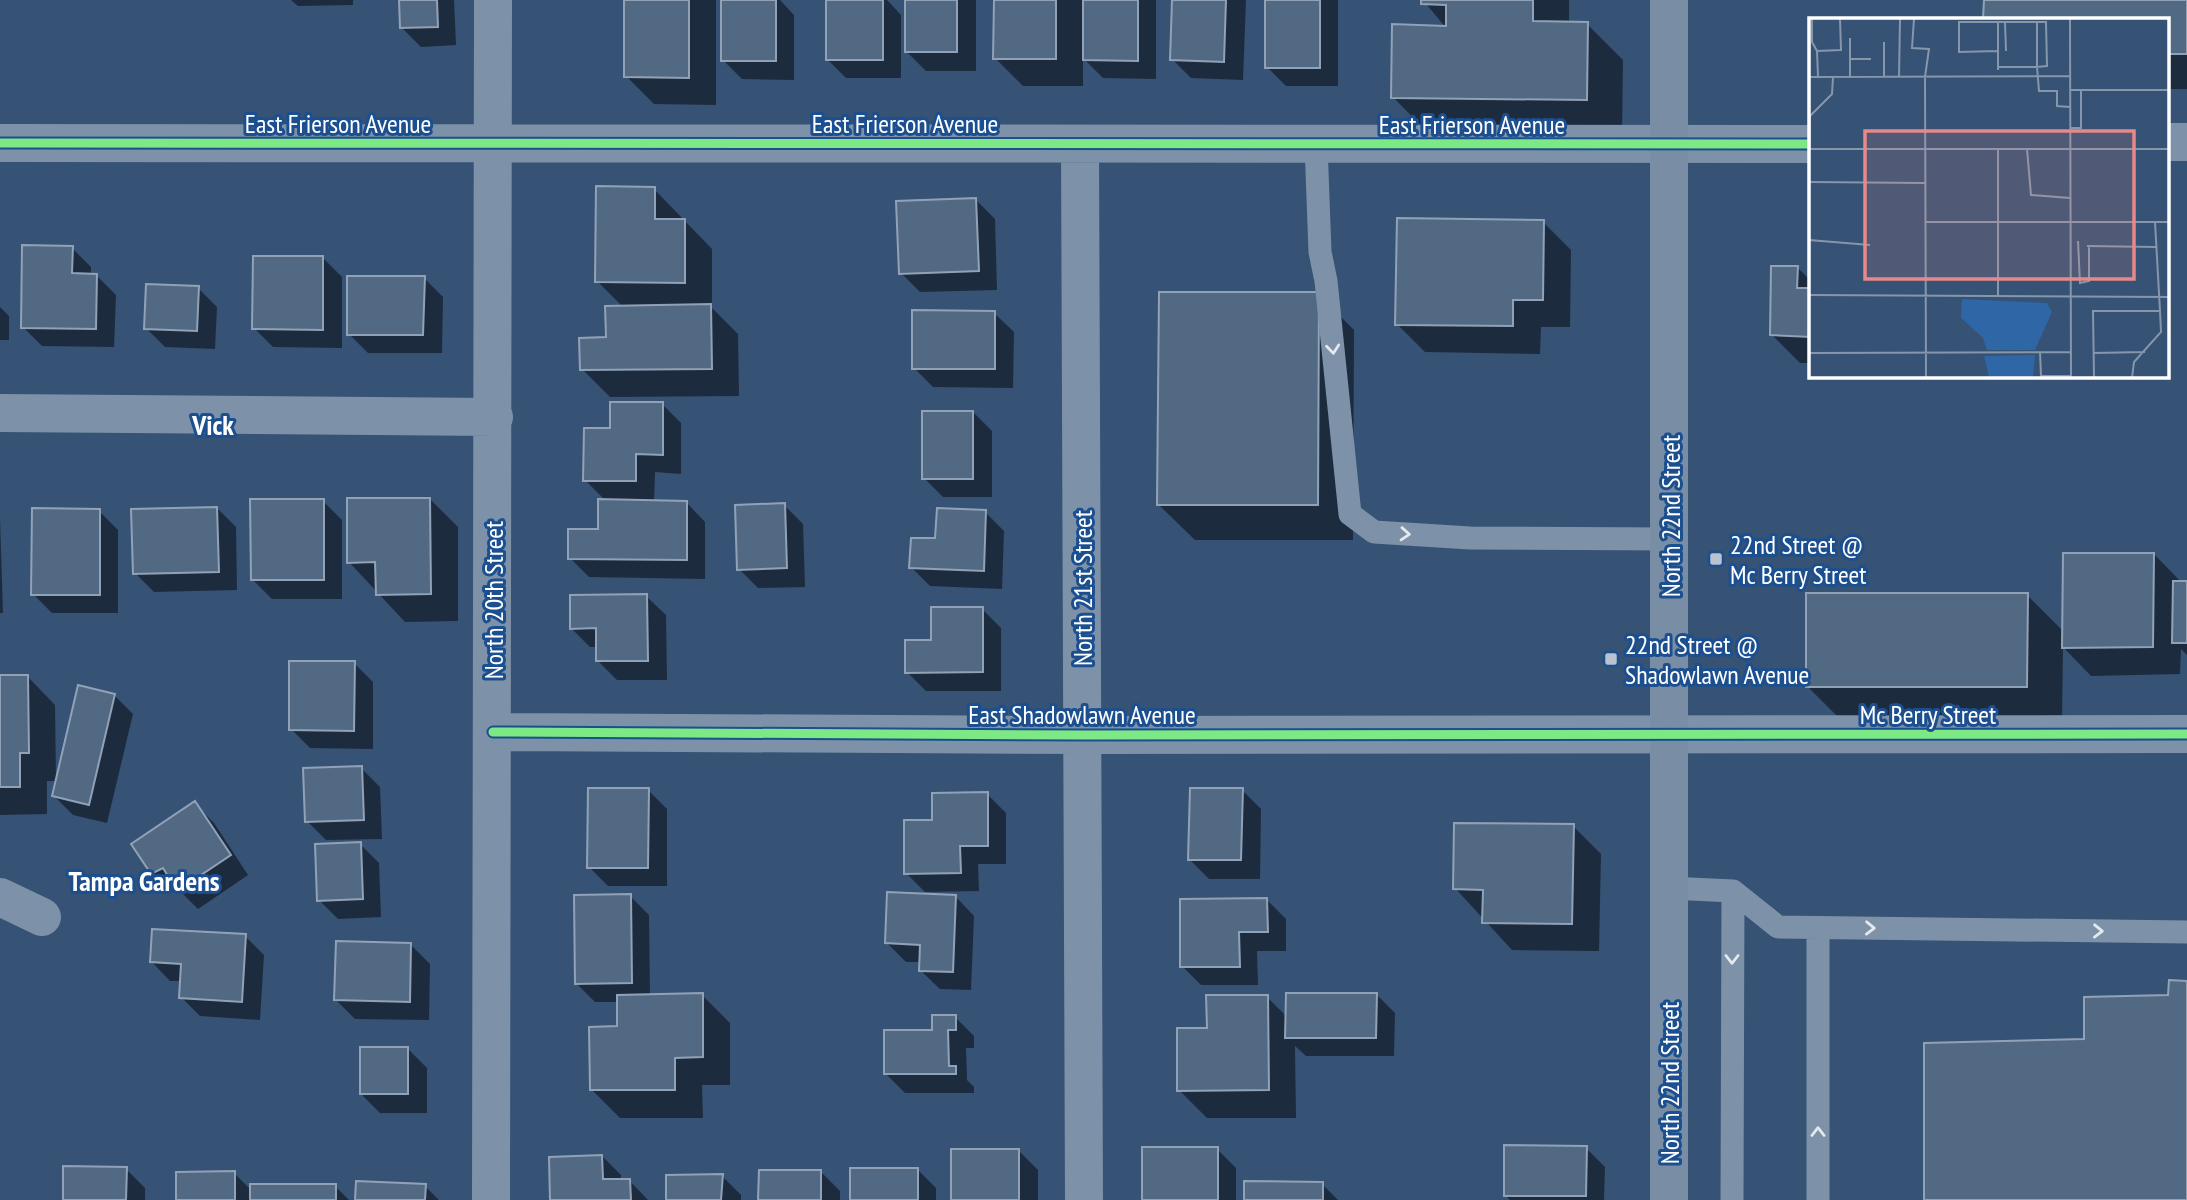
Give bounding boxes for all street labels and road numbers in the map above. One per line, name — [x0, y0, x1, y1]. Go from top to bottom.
street label: East Frierson Avenue — [245, 107, 431, 140]
street label: East Frierson Avenue — [812, 107, 998, 140]
street label: East Frierson Avenue — [1379, 108, 1565, 141]
street label: North 22nd Street — [1654, 435, 1687, 597]
street label: North 21st Street — [1066, 510, 1099, 666]
street label: North 20th Street — [477, 521, 510, 679]
street label: East Shadowlawn Avenue — [968, 698, 1196, 731]
street label: Mc Berry Street — [1860, 698, 1996, 731]
street label: North 22nd Street — [1653, 1002, 1686, 1164]

